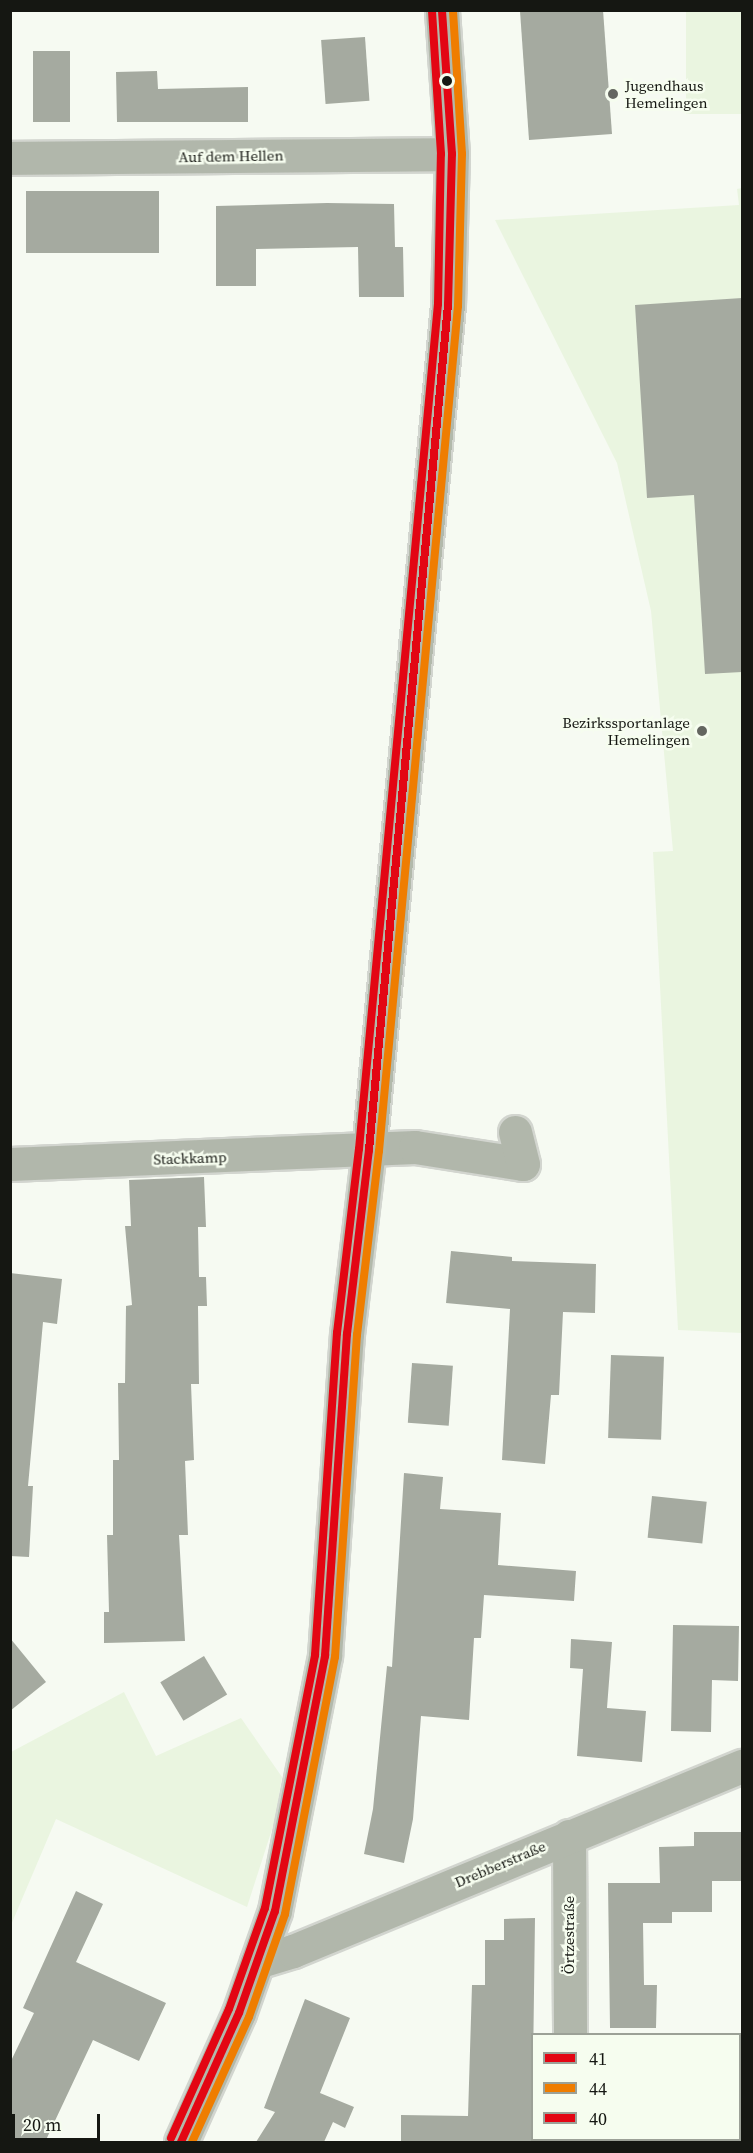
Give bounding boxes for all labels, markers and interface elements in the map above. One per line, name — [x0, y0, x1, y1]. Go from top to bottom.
unlabelled marker — [441, 75, 453, 87]
place label: Jugendhaus Hemelingen — [625, 76, 708, 111]
marker: Jugendhaus Hemelingen — [606, 87, 620, 101]
street label: Auf dem Hellen — [178, 146, 284, 166]
place label: Bezirkssportanlage Hemelingen — [562, 713, 690, 748]
marker: Bezirkssportanlage Hemelingen — [695, 724, 709, 738]
street label: Stackkamp — [153, 1148, 227, 1168]
street label: Drebberstraße — [452, 1837, 548, 1891]
street label: Örtzestraße — [560, 1896, 578, 1974]
legend — [531, 2033, 741, 2141]
text: 41 — [589, 2046, 607, 2071]
text: 44 — [589, 2076, 607, 2101]
scale bar — [15, 2102, 104, 2140]
text: 40 — [589, 2106, 607, 2131]
text: 20 m — [23, 2112, 61, 2137]

